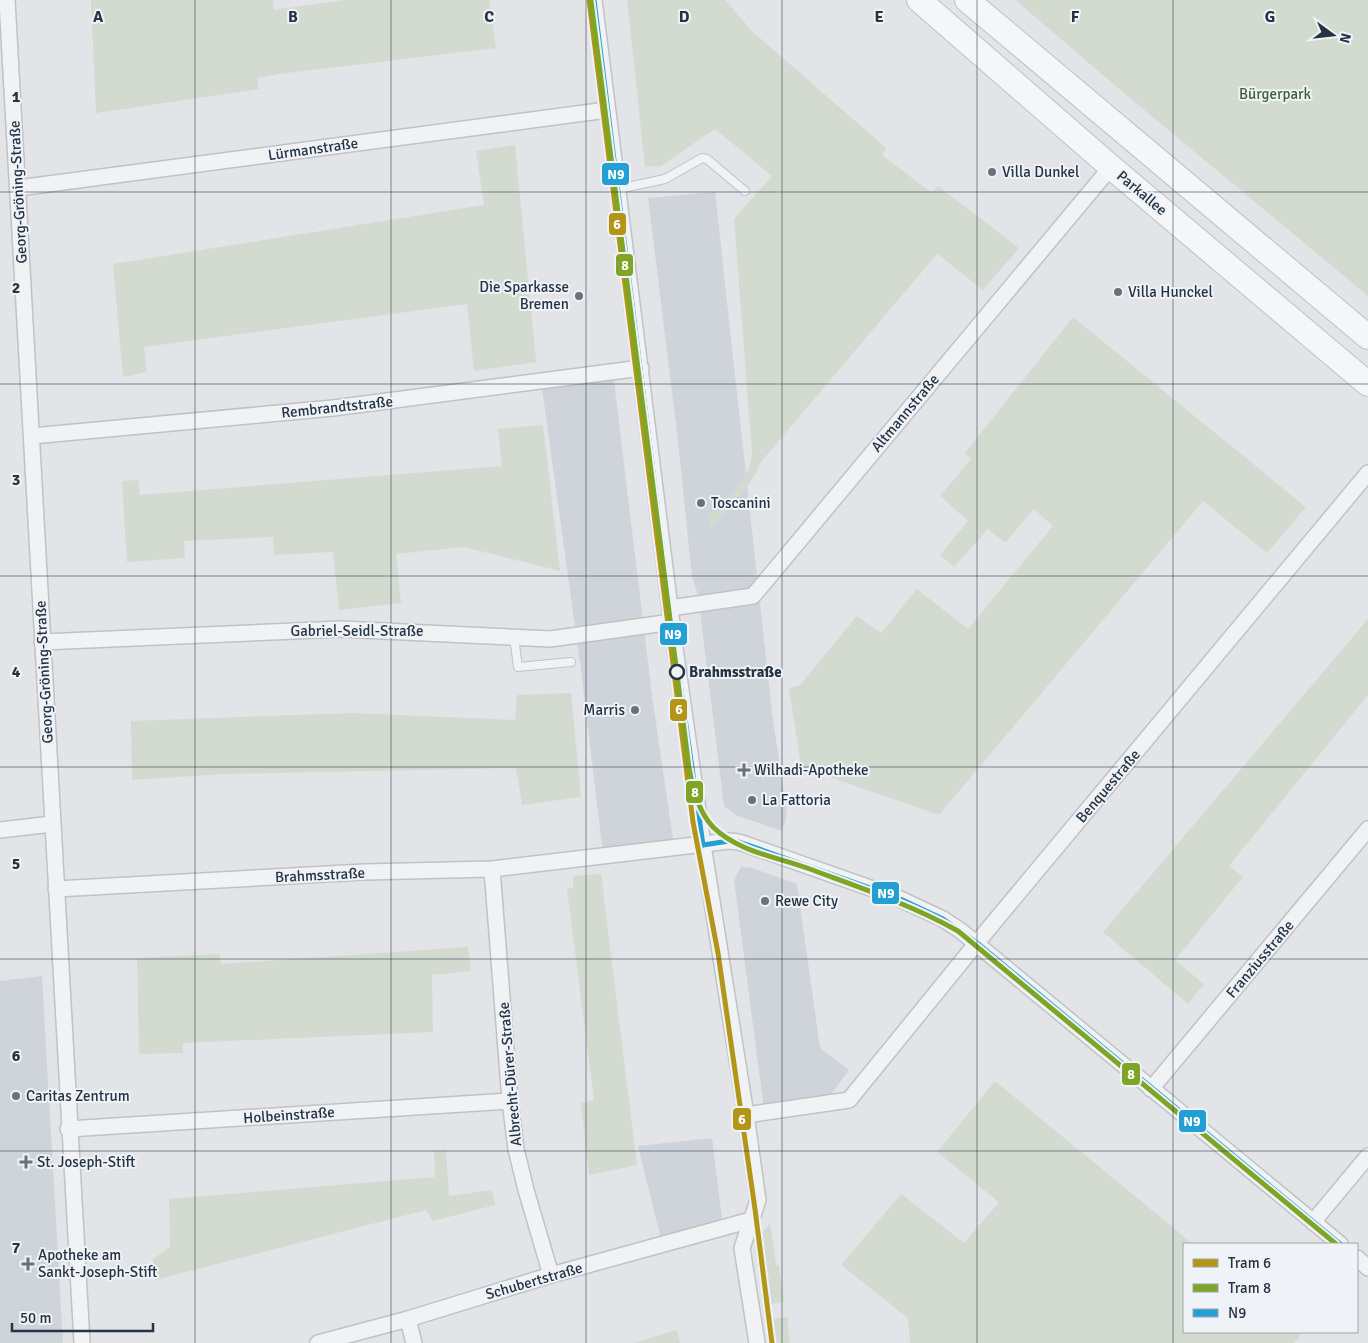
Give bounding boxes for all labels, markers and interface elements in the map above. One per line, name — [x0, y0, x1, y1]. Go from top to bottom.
text: A — [93, 7, 104, 27]
text: B — [288, 7, 298, 27]
text: C — [484, 7, 494, 27]
text: D — [679, 7, 690, 27]
text: E — [874, 7, 884, 27]
text: F — [1071, 7, 1080, 27]
text: G — [1265, 7, 1275, 27]
north arrow — [1308, 10, 1358, 60]
text: N — [1336, 31, 1355, 45]
park label: Bürgerpark — [1239, 85, 1312, 103]
text: 1 — [12, 87, 21, 107]
street label: Georg-Gröning-Straße — [5, 120, 31, 264]
street label: Lürmanstraße — [267, 134, 359, 164]
line badge: N9 — [601, 162, 630, 186]
place label: Villa Dunkel — [1002, 163, 1080, 181]
text: N9 — [607, 166, 625, 183]
marker: Villa Dunkel — [986, 166, 998, 178]
street label: Parkallee — [1113, 167, 1171, 219]
line badge: 6 — [608, 212, 627, 236]
text: 6 — [613, 216, 621, 233]
line badge: 8 — [615, 253, 634, 277]
text: 8 — [621, 257, 629, 274]
text: 2 — [12, 278, 20, 298]
place label: Die Sparkasse Bremen — [479, 278, 569, 313]
place label: Villa Hunckel — [1128, 283, 1213, 301]
marker: Villa Hunckel — [1112, 286, 1124, 298]
marker: Die Sparkasse Bremen — [573, 290, 585, 302]
street label: Altmannstraße — [867, 370, 943, 456]
street label: Rembrandtstraße — [280, 392, 394, 422]
text: 3 — [12, 470, 20, 490]
place label: Toscanini — [711, 494, 771, 512]
marker: Toscanini — [695, 497, 707, 509]
street label: Georg-Gröning-Straße — [31, 600, 57, 744]
street label: Gabriel-Seidl-Straße — [291, 622, 423, 640]
line badge: N9 — [659, 622, 688, 646]
text: N9 — [664, 626, 682, 643]
text: 4 — [12, 662, 21, 682]
place label: Brahmsstraße — [689, 663, 782, 681]
marker: Brahmsstraße — [669, 664, 685, 680]
line badge: 6 — [669, 698, 688, 722]
place label: Marris — [583, 701, 625, 719]
text: 6 — [675, 701, 683, 718]
marker: Marris — [629, 704, 641, 716]
street label: Benquestraße — [1072, 746, 1144, 826]
place label: Wilhadi-Apotheke — [754, 761, 869, 779]
marker: Wilhadi-Apotheke — [738, 764, 750, 776]
line badge: 8 — [685, 780, 704, 804]
text: 8 — [691, 784, 699, 801]
place label: La Fattoria — [762, 791, 831, 809]
marker: La Fattoria — [746, 794, 758, 806]
text: 5 — [12, 854, 20, 874]
street label: Brahmsstraße — [274, 864, 366, 886]
line badge: N9 — [871, 881, 900, 905]
text: N9 — [877, 885, 895, 902]
place label: Rewe City — [775, 892, 838, 910]
marker: Rewe City — [759, 895, 771, 907]
street label: Franziusstraße — [1222, 916, 1298, 1002]
street label: Albrecht-Dürer-Straße — [495, 1001, 525, 1147]
text: 6 — [12, 1046, 21, 1066]
line badge: 8 — [1121, 1062, 1141, 1086]
text: 8 — [1127, 1066, 1135, 1083]
place label: Caritas Zentrum — [26, 1087, 130, 1105]
marker: Caritas Zentrum — [10, 1090, 22, 1102]
street label: Holbeinstraße — [243, 1103, 335, 1127]
line badge: 6 — [732, 1107, 752, 1131]
line badge: N9 — [1178, 1109, 1207, 1133]
text: 6 — [738, 1111, 746, 1128]
text: N9 — [1183, 1113, 1201, 1130]
place label: St. Joseph-Stift — [37, 1153, 135, 1171]
marker: St. Joseph-Stift — [19, 1155, 33, 1169]
text: 7 — [12, 1238, 21, 1258]
legend — [1183, 1243, 1358, 1333]
place label: Apotheke am Sankt-Joseph-Stift — [38, 1246, 157, 1281]
text: Tram 6 — [1228, 1254, 1271, 1272]
marker: Apotheke am Sankt-Joseph-Stift — [22, 1258, 34, 1270]
street label: Schubertstraße — [483, 1259, 585, 1303]
text: Tram 8 — [1228, 1279, 1271, 1297]
scale bar — [12, 1300, 154, 1332]
text: N9 — [1228, 1304, 1246, 1322]
text: 50 m — [20, 1309, 51, 1327]

